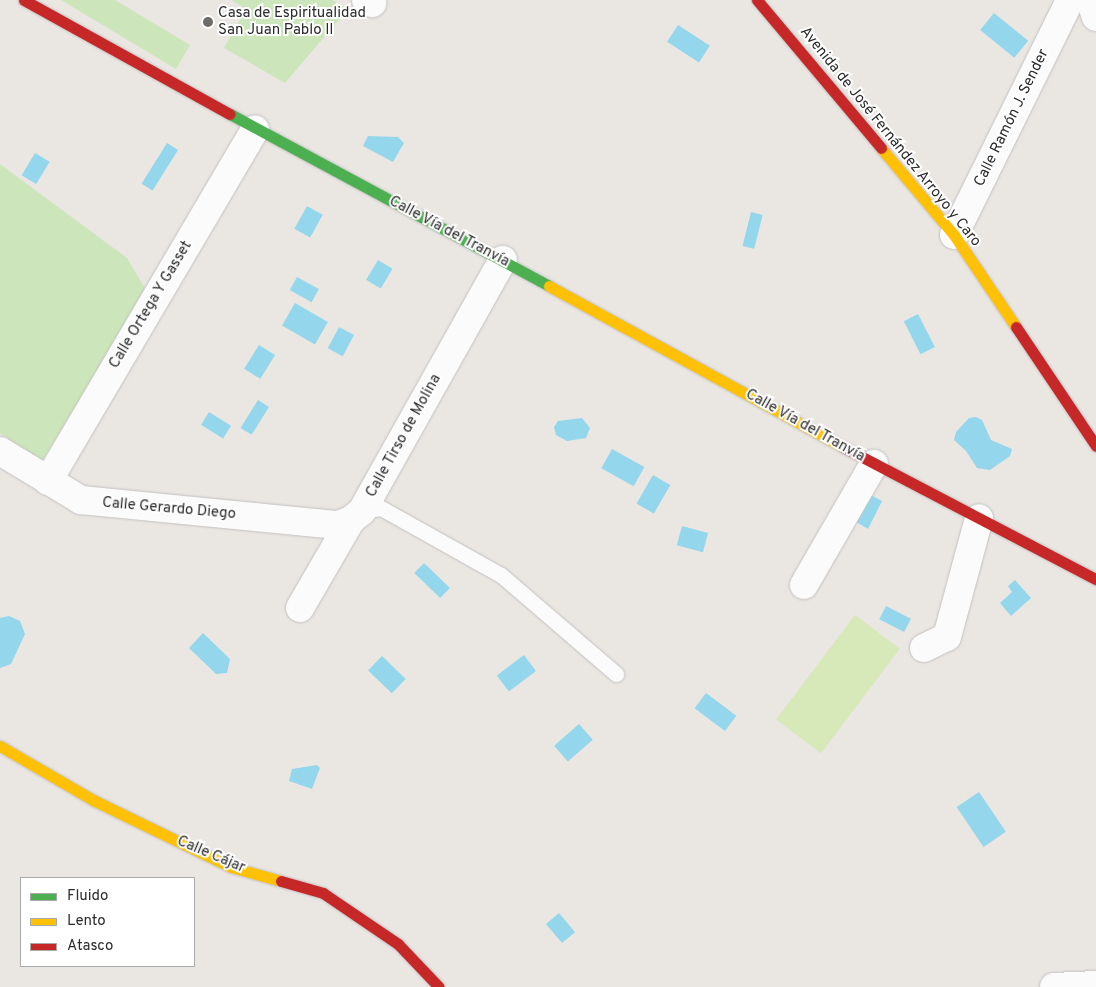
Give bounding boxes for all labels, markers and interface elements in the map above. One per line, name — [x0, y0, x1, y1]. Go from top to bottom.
place label: Casa de Espiritualidad San Juan Pablo II — [218, 4, 366, 39]
marker: Casa de Espiritualidad San Juan Pablo II — [202, 16, 214, 28]
street label: Avenida de José Fernández Arroyo y Caro — [795, 23, 985, 251]
street label: Calle Ramón J. Sender — [971, 46, 1053, 190]
street label: Calle Vía del Tranvía — [385, 192, 513, 272]
street label: Calle Ortega Y Gasset — [105, 237, 197, 373]
street label: Calle Tirso de Molina — [363, 371, 445, 501]
street label: Calle Vía del Tranvía — [742, 385, 868, 467]
street label: Calle Gerardo Diego — [101, 494, 237, 524]
street label: Calle Cájar — [174, 833, 248, 877]
legend — [20, 877, 195, 967]
text: Fluido — [67, 887, 108, 906]
text: Lento — [67, 912, 106, 931]
text: Atasco — [67, 937, 113, 956]

